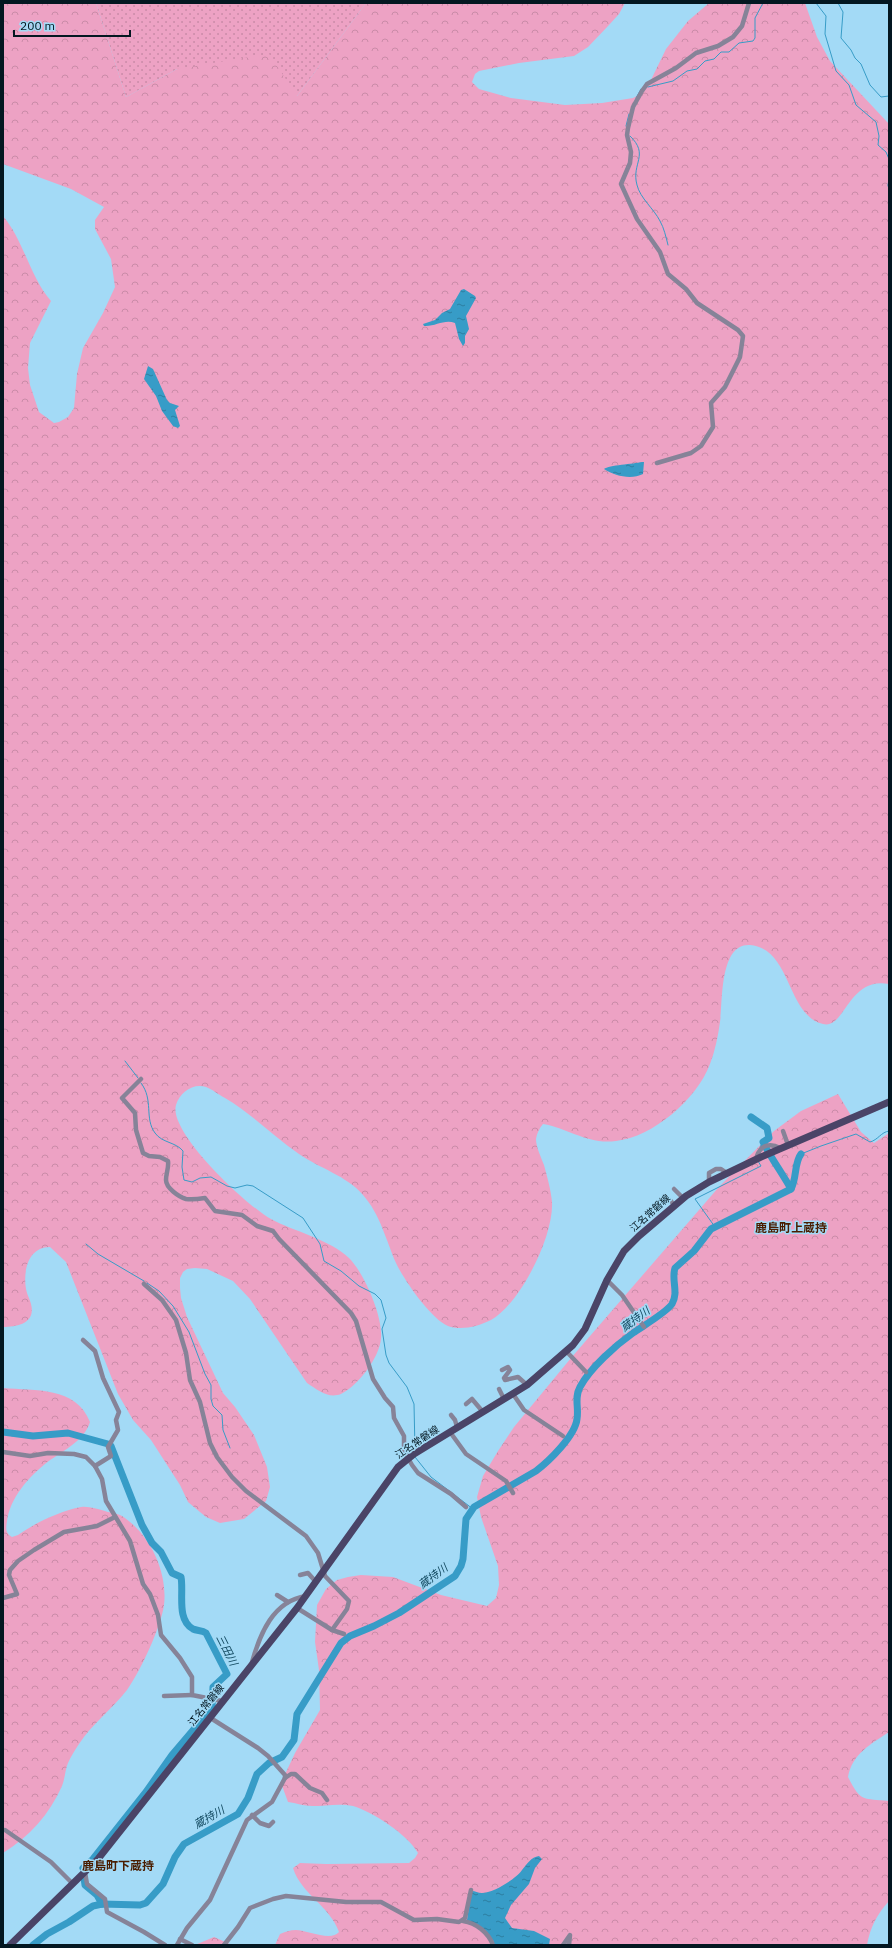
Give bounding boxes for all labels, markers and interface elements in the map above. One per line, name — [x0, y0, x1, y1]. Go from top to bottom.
scale bar — [14, 12, 130, 38]
text: 200 m — [20, 18, 55, 33]
street label: 江名常磐線 — [627, 1191, 673, 1235]
district label: 鹿島町上蔵持 — [755, 1220, 827, 1235]
water label: 蔵持川 — [618, 1303, 653, 1335]
street label: 江名常磐線 — [393, 1423, 441, 1461]
water label: 蔵持川 — [416, 1560, 451, 1592]
water label: 三田川 — [213, 1632, 241, 1669]
street label: 江名常磐線 — [185, 1681, 227, 1729]
water label: 蔵持川 — [191, 1802, 228, 1831]
district label: 鹿島町下蔵持 — [82, 1858, 154, 1873]

